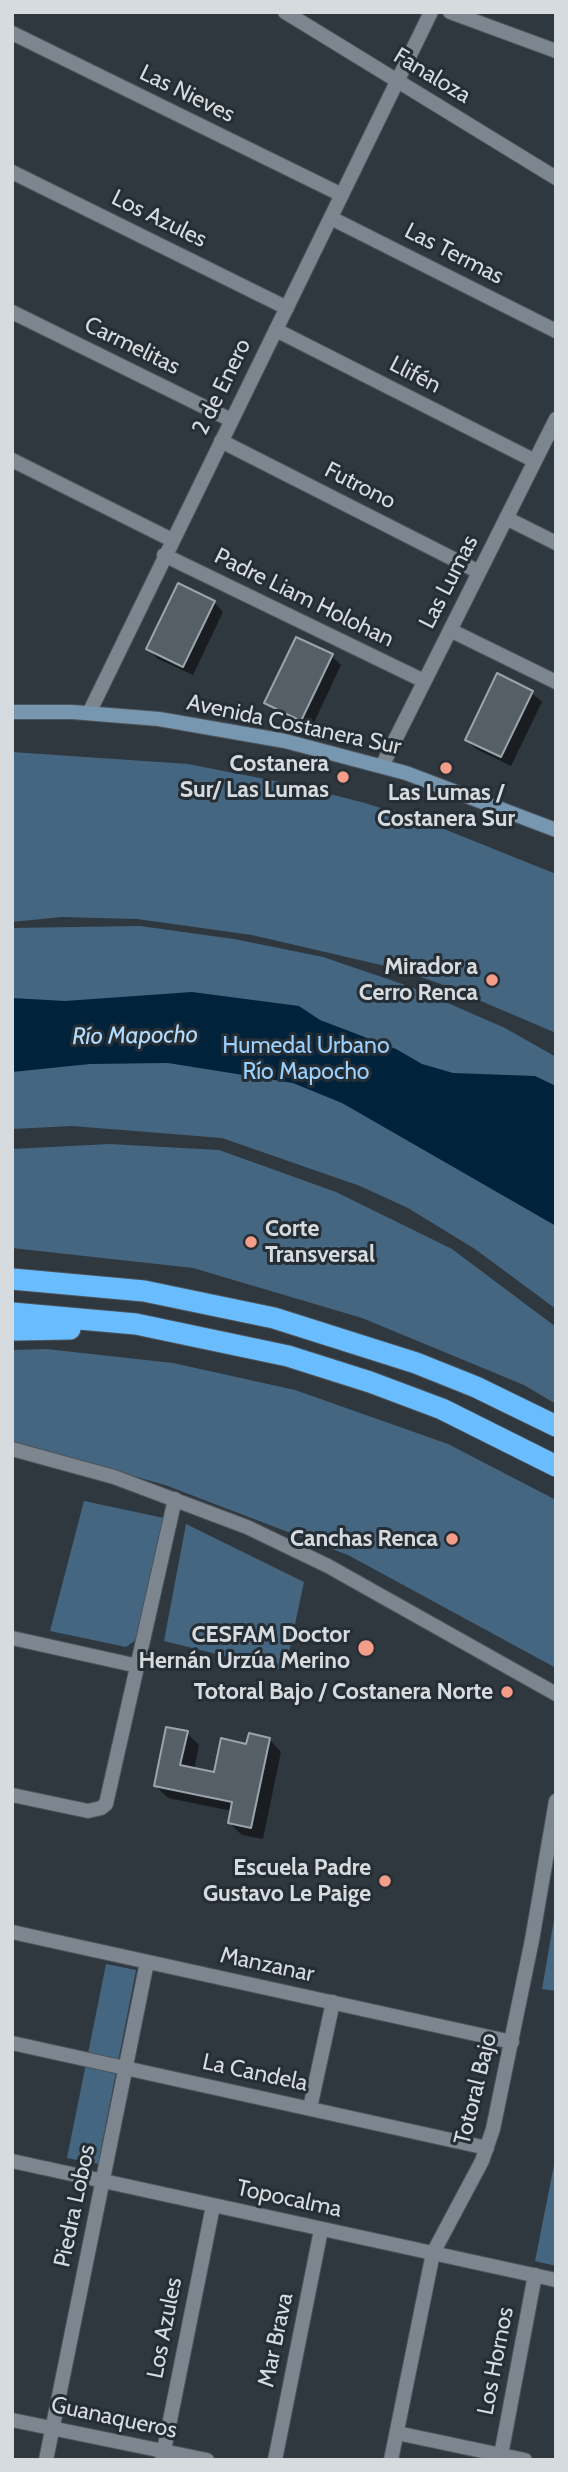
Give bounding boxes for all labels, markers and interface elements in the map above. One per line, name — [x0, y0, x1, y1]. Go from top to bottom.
street label: Fanaloza — [388, 42, 476, 110]
street label: Las Nieves — [135, 59, 239, 129]
street label: Los Azules — [107, 184, 211, 254]
street label: Las Termas — [400, 217, 508, 291]
street label: Carmelitas — [80, 311, 184, 381]
street label: 2 de Enero — [187, 334, 257, 440]
street label: Llifén — [385, 350, 445, 400]
street label: Futrono — [320, 456, 400, 516]
street label: Las Lumas — [414, 531, 484, 633]
street label: Padre Liam Holohan — [210, 543, 398, 653]
street label: Avenida Costanera Sur — [184, 689, 404, 761]
place label: Costanera Sur/ Las Lumas — [180, 750, 329, 804]
marker: Las Lumas / Costanera Sur — [438, 760, 454, 776]
marker: Costanera Sur/ Las Lumas — [335, 769, 351, 785]
place label: Las Lumas / Costanera Sur — [377, 779, 515, 833]
place label: Mirador a Cerro Renca — [359, 953, 478, 1007]
marker: Mirador a Cerro Renca — [484, 972, 500, 988]
water label: Río Mapocho — [72, 1021, 198, 1051]
park label: Humedal Urbano Río Mapocho — [222, 1032, 390, 1086]
place label: Corte Transversal — [265, 1215, 375, 1269]
marker: Corte Transversal — [243, 1234, 259, 1250]
place label: Canchas Renca — [290, 1525, 438, 1553]
marker: Canchas Renca — [444, 1531, 460, 1547]
place label: CESFAM Doctor Hernán Urzúa Merino — [139, 1621, 350, 1675]
marker: CESFAM Doctor Hernán Urzúa Merino — [356, 1638, 376, 1658]
place label: Totoral Bajo / Costanera Norte — [194, 1678, 493, 1706]
marker: Totoral Bajo / Costanera Norte — [499, 1684, 515, 1700]
place label: Escuela Padre Gustavo Le Paige — [203, 1854, 371, 1908]
marker: Escuela Padre Gustavo Le Paige — [377, 1873, 393, 1889]
street label: Manzanar — [217, 1942, 317, 1988]
street label: Totoral Bajo — [449, 2030, 503, 2148]
street label: La Candela — [200, 2048, 310, 2098]
street label: Piedra Lobos — [49, 2142, 101, 2270]
street label: Topocalma — [234, 2174, 344, 2224]
street label: Los Azules — [142, 2275, 188, 2381]
street label: Mar Brava — [253, 2290, 299, 2390]
street label: Los Hornos — [472, 2305, 520, 2417]
street label: Guanaqueros — [48, 2391, 180, 2445]

